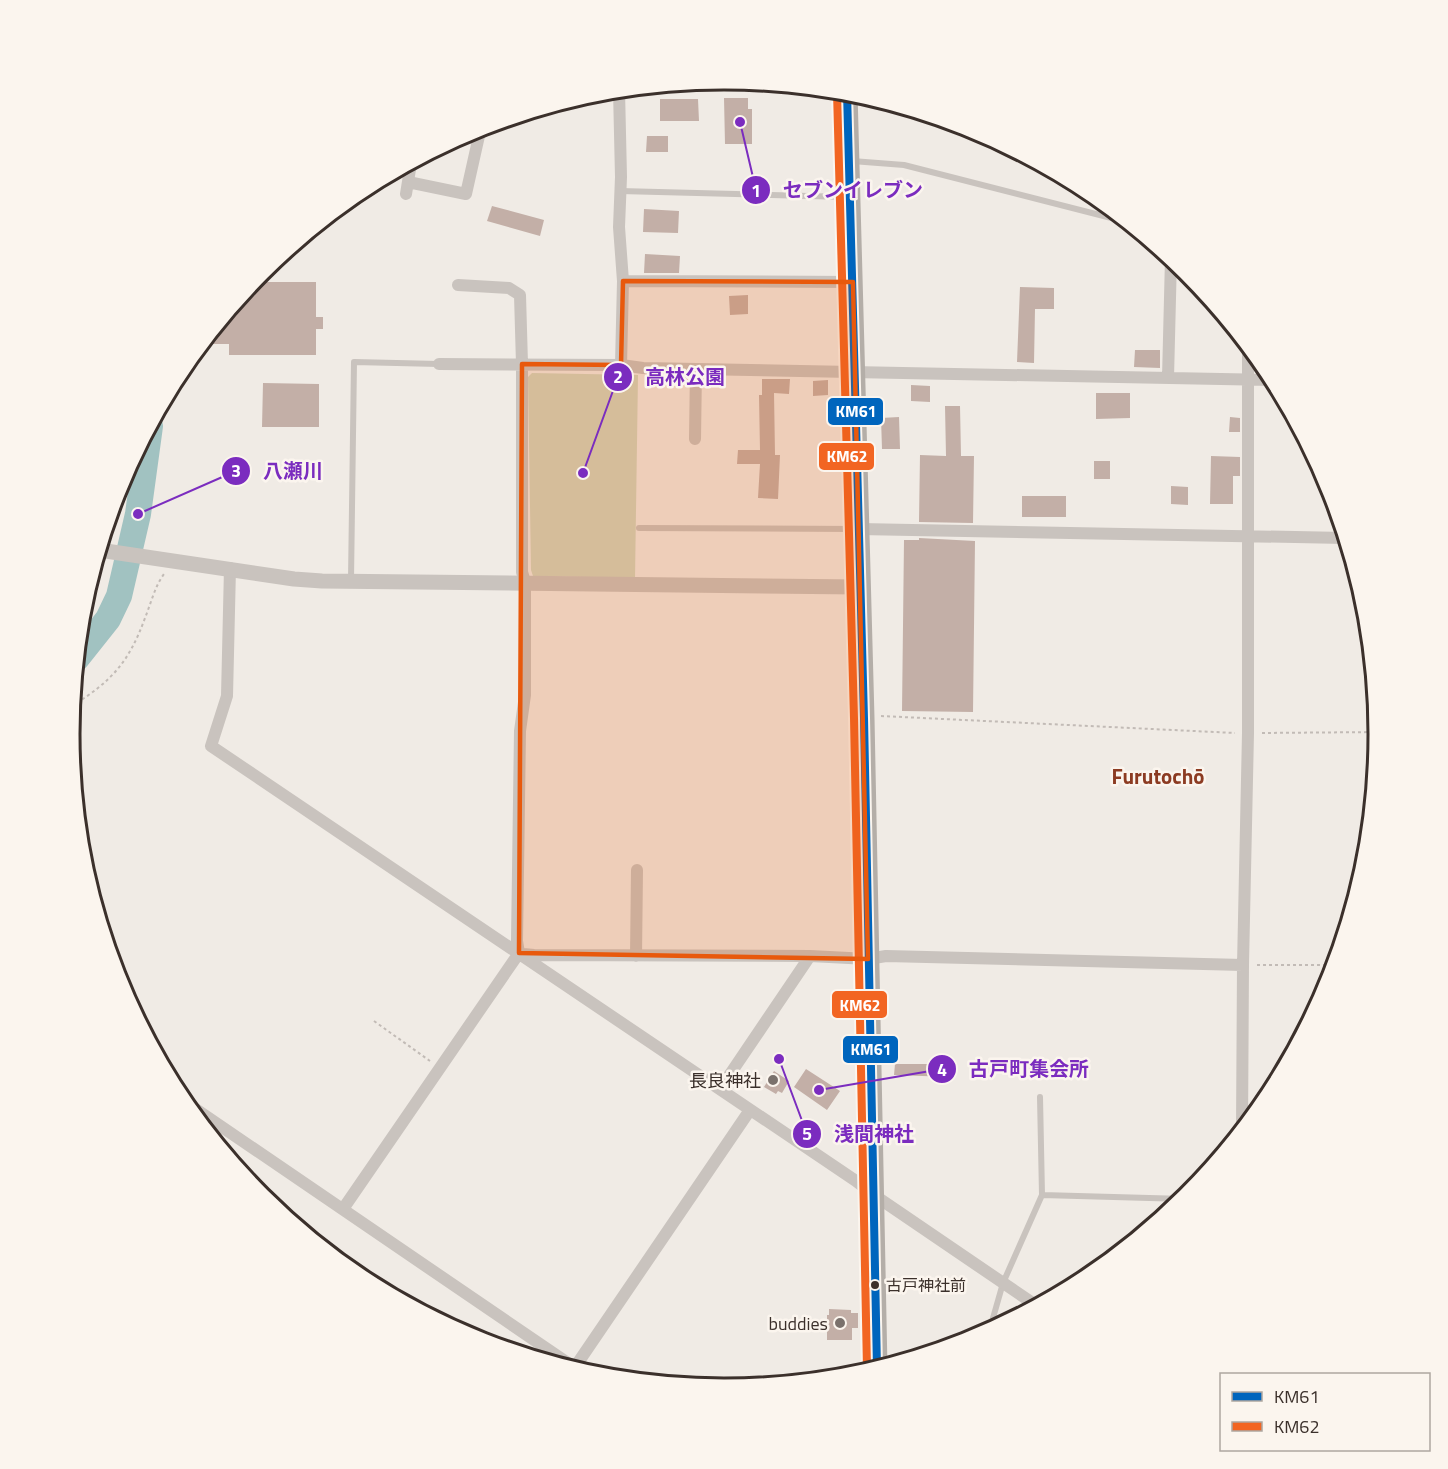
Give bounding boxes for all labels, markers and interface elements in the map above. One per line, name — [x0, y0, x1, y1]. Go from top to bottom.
callout: セブンイレブン — [741, 171, 935, 209]
text: セブンイレブン — [783, 174, 923, 205]
text: 1 — [751, 177, 761, 204]
callout: 高林公園 — [603, 358, 737, 396]
text: 高林公園 — [645, 361, 725, 392]
text: 2 — [613, 363, 623, 390]
line badge: KM61 — [827, 397, 884, 426]
text: KM61 — [835, 399, 877, 423]
line badge: KM62 — [818, 442, 875, 471]
text: KM62 — [826, 444, 868, 468]
callout: 八瀬川 — [221, 452, 335, 490]
text: 八瀬川 — [263, 455, 323, 486]
text: 3 — [231, 457, 241, 484]
district label: Furutochō — [1112, 760, 1204, 792]
line badge: KM62 — [831, 990, 888, 1019]
text: KM62 — [839, 993, 881, 1017]
line badge: KM61 — [842, 1035, 899, 1064]
text: KM61 — [850, 1037, 892, 1061]
callout: 古戸町集会所 — [927, 1050, 1101, 1088]
text: 古戸町集会所 — [969, 1053, 1089, 1084]
text: 4 — [937, 1056, 947, 1083]
place label: 長良神社 — [689, 1067, 761, 1094]
marker: 長良神社 — [766, 1073, 780, 1087]
callout: 浅間神社 — [792, 1115, 926, 1153]
text: 浅間神社 — [834, 1118, 914, 1149]
text: 5 — [802, 1120, 812, 1147]
place label: 古戸神社前 — [886, 1273, 966, 1297]
marker: 古戸神社前 — [869, 1279, 881, 1291]
place label: buddies — [769, 1310, 828, 1337]
marker: buddies — [833, 1316, 847, 1330]
legend — [1220, 1373, 1430, 1451]
text: KM61 — [1274, 1383, 1320, 1410]
text: KM62 — [1274, 1413, 1320, 1440]

